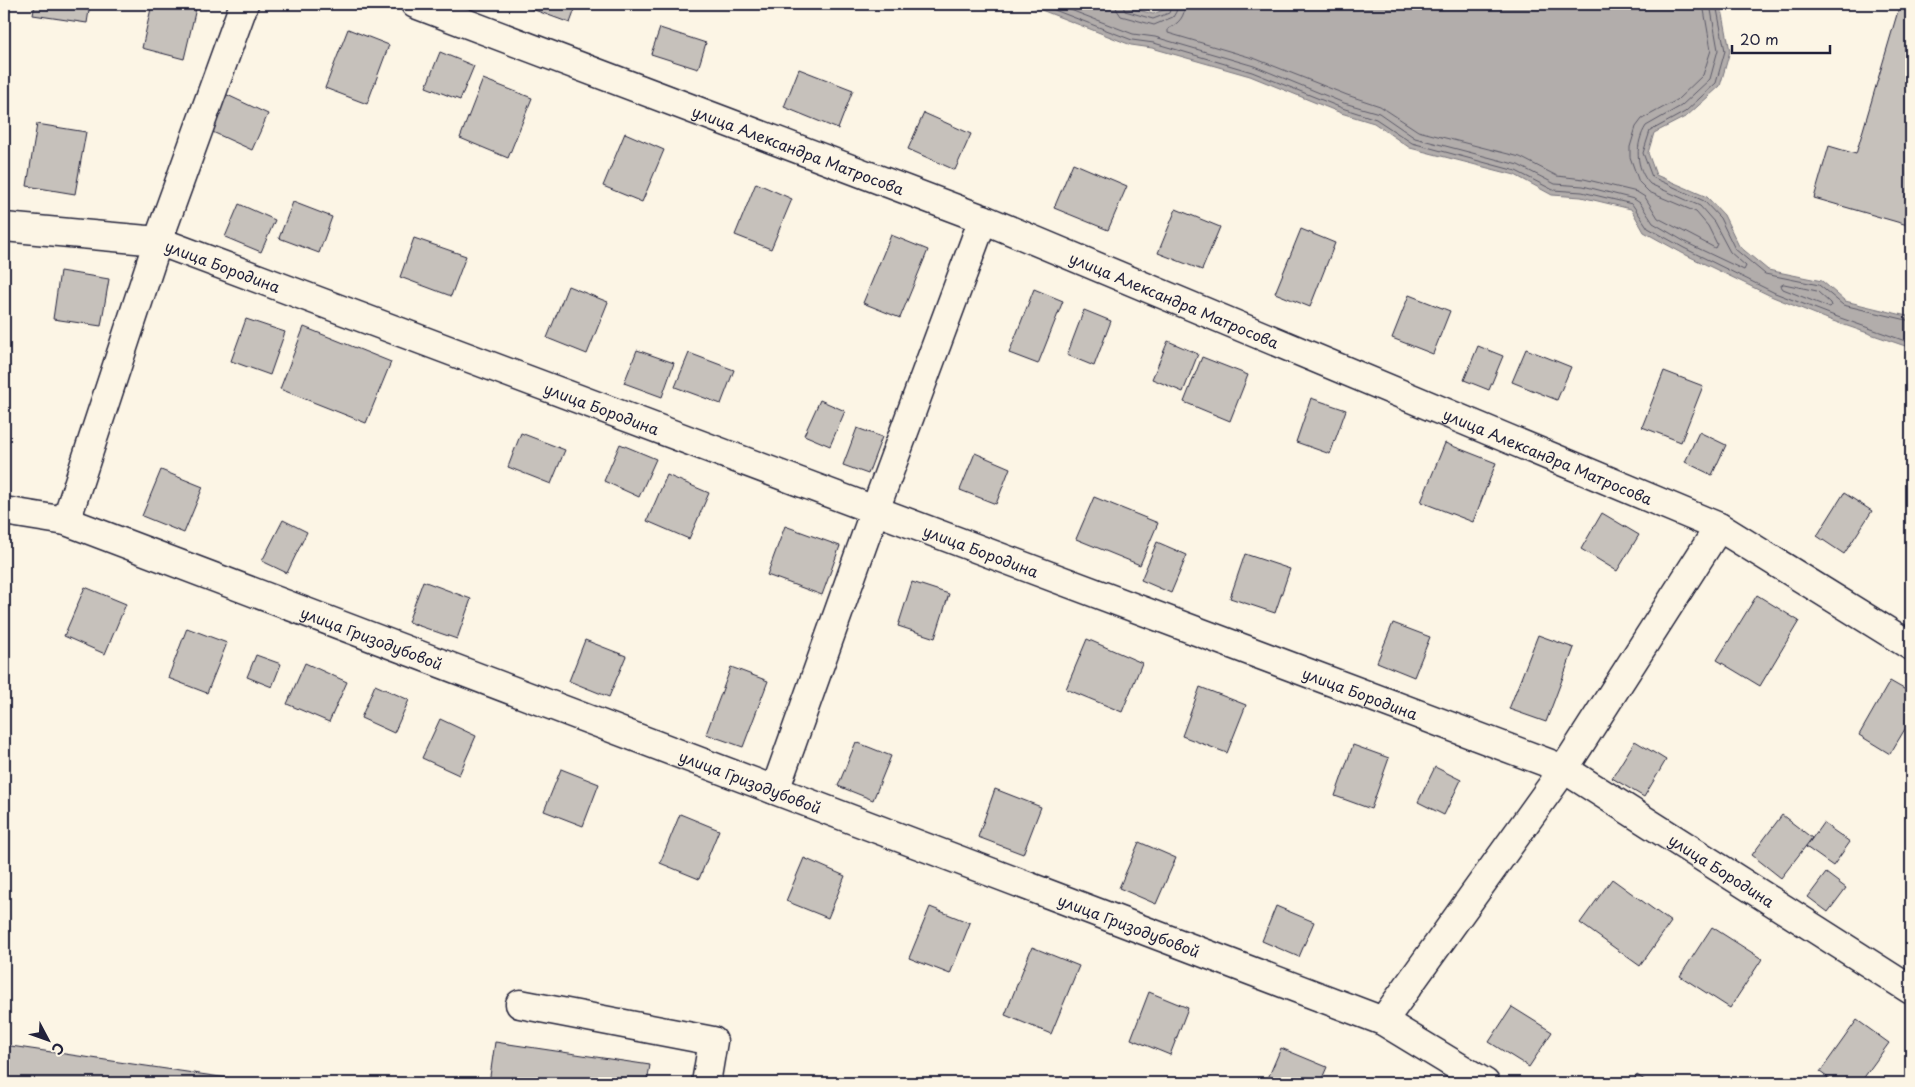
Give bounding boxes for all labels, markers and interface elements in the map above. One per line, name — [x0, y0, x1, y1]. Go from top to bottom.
scale bar — [1732, 22, 1830, 54]
text: 20 m — [1740, 27, 1779, 50]
street label: улица Александра Матросова — [689, 99, 908, 200]
street label: улица Бородина — [162, 233, 284, 298]
street label: улица Александра Матросова — [1066, 245, 1283, 353]
street label: улица Бородина — [541, 376, 663, 440]
street label: улица Александра Матросова — [1440, 401, 1657, 510]
street label: улица Бородина — [920, 518, 1043, 582]
street label: улица Гризодубовой — [298, 600, 446, 675]
street label: улица Бородина — [1300, 660, 1422, 725]
street label: улица Гризодубовой — [676, 743, 825, 818]
street label: улица Бородина — [1665, 827, 1780, 912]
street label: улица Гризодубовой — [1055, 887, 1203, 962]
north arrow — [22, 1014, 72, 1064]
text: С — [47, 1038, 70, 1060]

